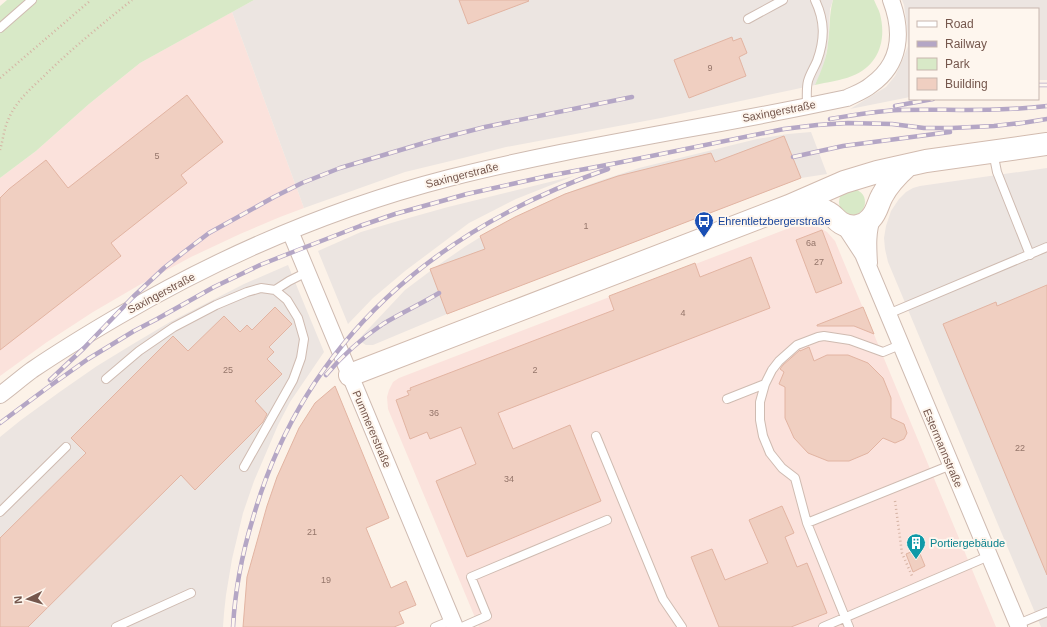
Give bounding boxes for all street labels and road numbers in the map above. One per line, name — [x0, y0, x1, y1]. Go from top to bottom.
street label: Saxingerstraße — [741, 98, 817, 124]
street label: Saxingerstraße — [424, 160, 500, 190]
street label: Saxingerstraße — [125, 270, 197, 316]
street label: Pummererstraße — [350, 389, 394, 469]
street label: Estermannstraße — [921, 407, 965, 489]

